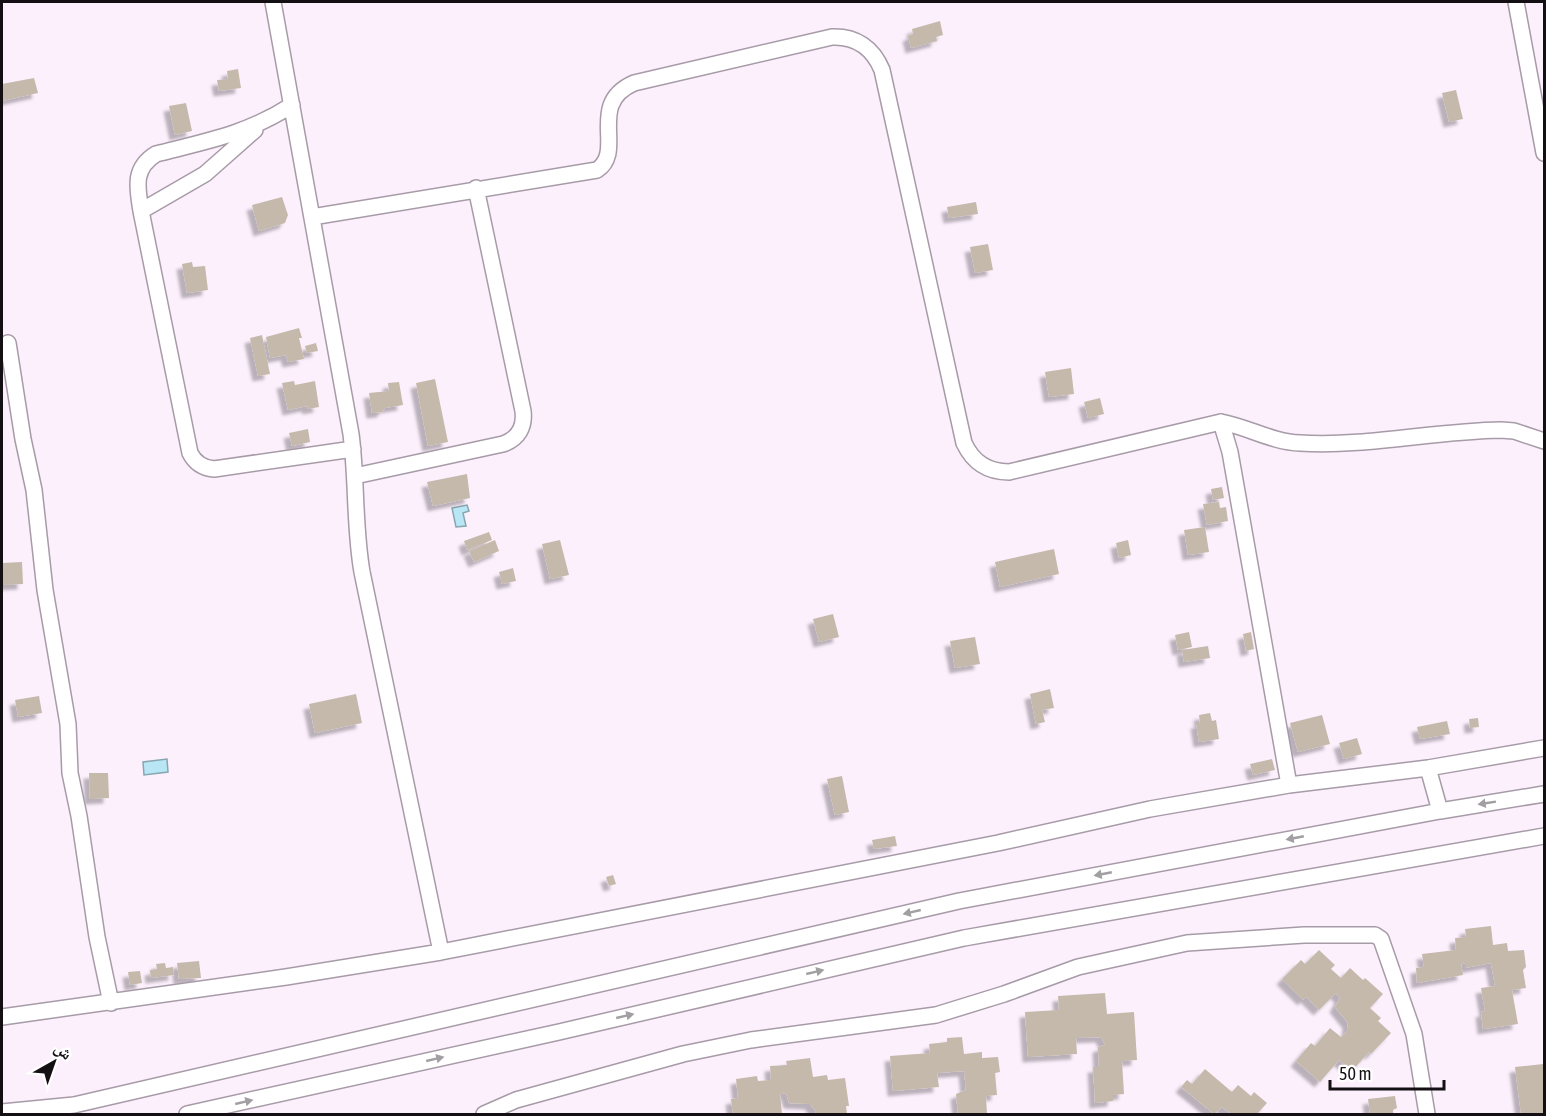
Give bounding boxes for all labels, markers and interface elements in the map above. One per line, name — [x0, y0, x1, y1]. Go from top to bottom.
one-way arrow — [1477, 799, 1496, 808]
one-way arrow — [1285, 834, 1304, 843]
one-way arrow — [1094, 870, 1113, 879]
one-way arrow — [903, 908, 921, 918]
one-way arrow — [806, 967, 824, 977]
one-way arrow — [616, 1011, 634, 1021]
north arrow — [24, 1032, 84, 1092]
text: ش — [51, 1038, 76, 1064]
scale bar — [1330, 1053, 1444, 1091]
one-way arrow — [426, 1054, 444, 1064]
text: 50 m — [1339, 1063, 1371, 1084]
one-way arrow — [235, 1096, 254, 1106]

